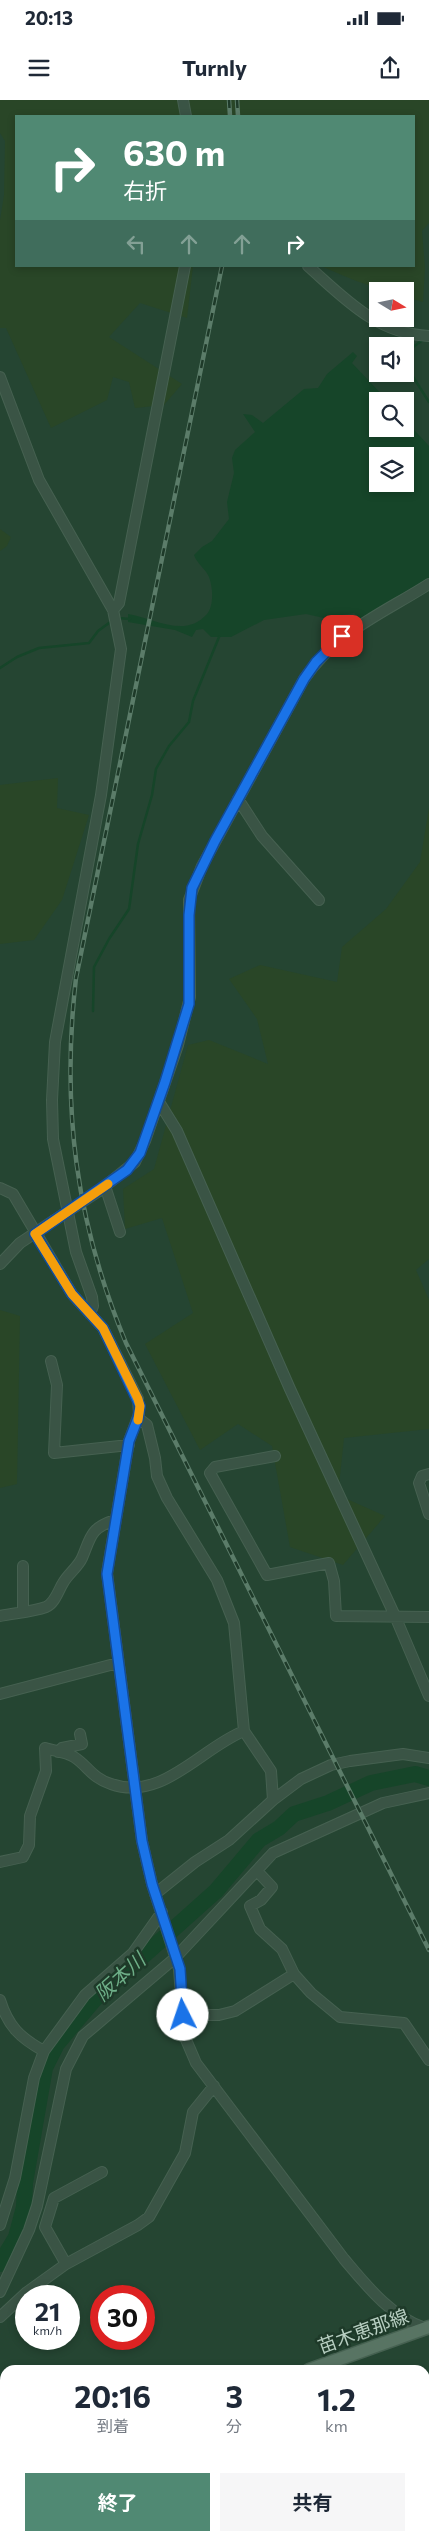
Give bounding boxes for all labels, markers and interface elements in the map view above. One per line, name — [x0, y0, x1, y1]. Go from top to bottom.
text: 20:13 — [25, 6, 73, 29]
icon: menu — [25, 54, 53, 82]
text: Turnly — [182, 54, 247, 81]
icon: share — [376, 54, 404, 82]
text: 630 m — [123, 130, 225, 173]
icon: right — [40, 135, 105, 200]
text: 右折 — [123, 177, 167, 204]
icon: left — [122, 230, 150, 258]
icon: ahead — [175, 230, 203, 258]
icon: ahead — [228, 230, 256, 258]
icon: right — [281, 230, 309, 258]
north arrow — [369, 282, 414, 328]
map controls — [369, 282, 414, 492]
button: sound — [369, 337, 414, 382]
button: search — [369, 392, 414, 437]
button: layers — [369, 447, 414, 492]
pin — [321, 615, 363, 657]
icon: arrive — [328, 622, 356, 650]
water label: 阪本川 — [89, 1946, 151, 2005]
position arrow — [156, 1988, 208, 2040]
speed limit sign: 30 — [90, 2285, 155, 2350]
text: 21 — [35, 2296, 60, 2326]
street label: 苗木恵那線 — [314, 2303, 411, 2358]
text: km/h — [33, 2323, 62, 2337]
text: 20:16 — [74, 2377, 151, 2414]
text: 3 — [225, 2377, 243, 2414]
text: 1.2 — [317, 2380, 356, 2417]
text: 到着 — [97, 2416, 129, 2435]
text: 分 — [226, 2416, 242, 2435]
text: km — [325, 2416, 348, 2435]
button: 終了 — [25, 2473, 210, 2531]
button: 共有 — [220, 2473, 405, 2531]

